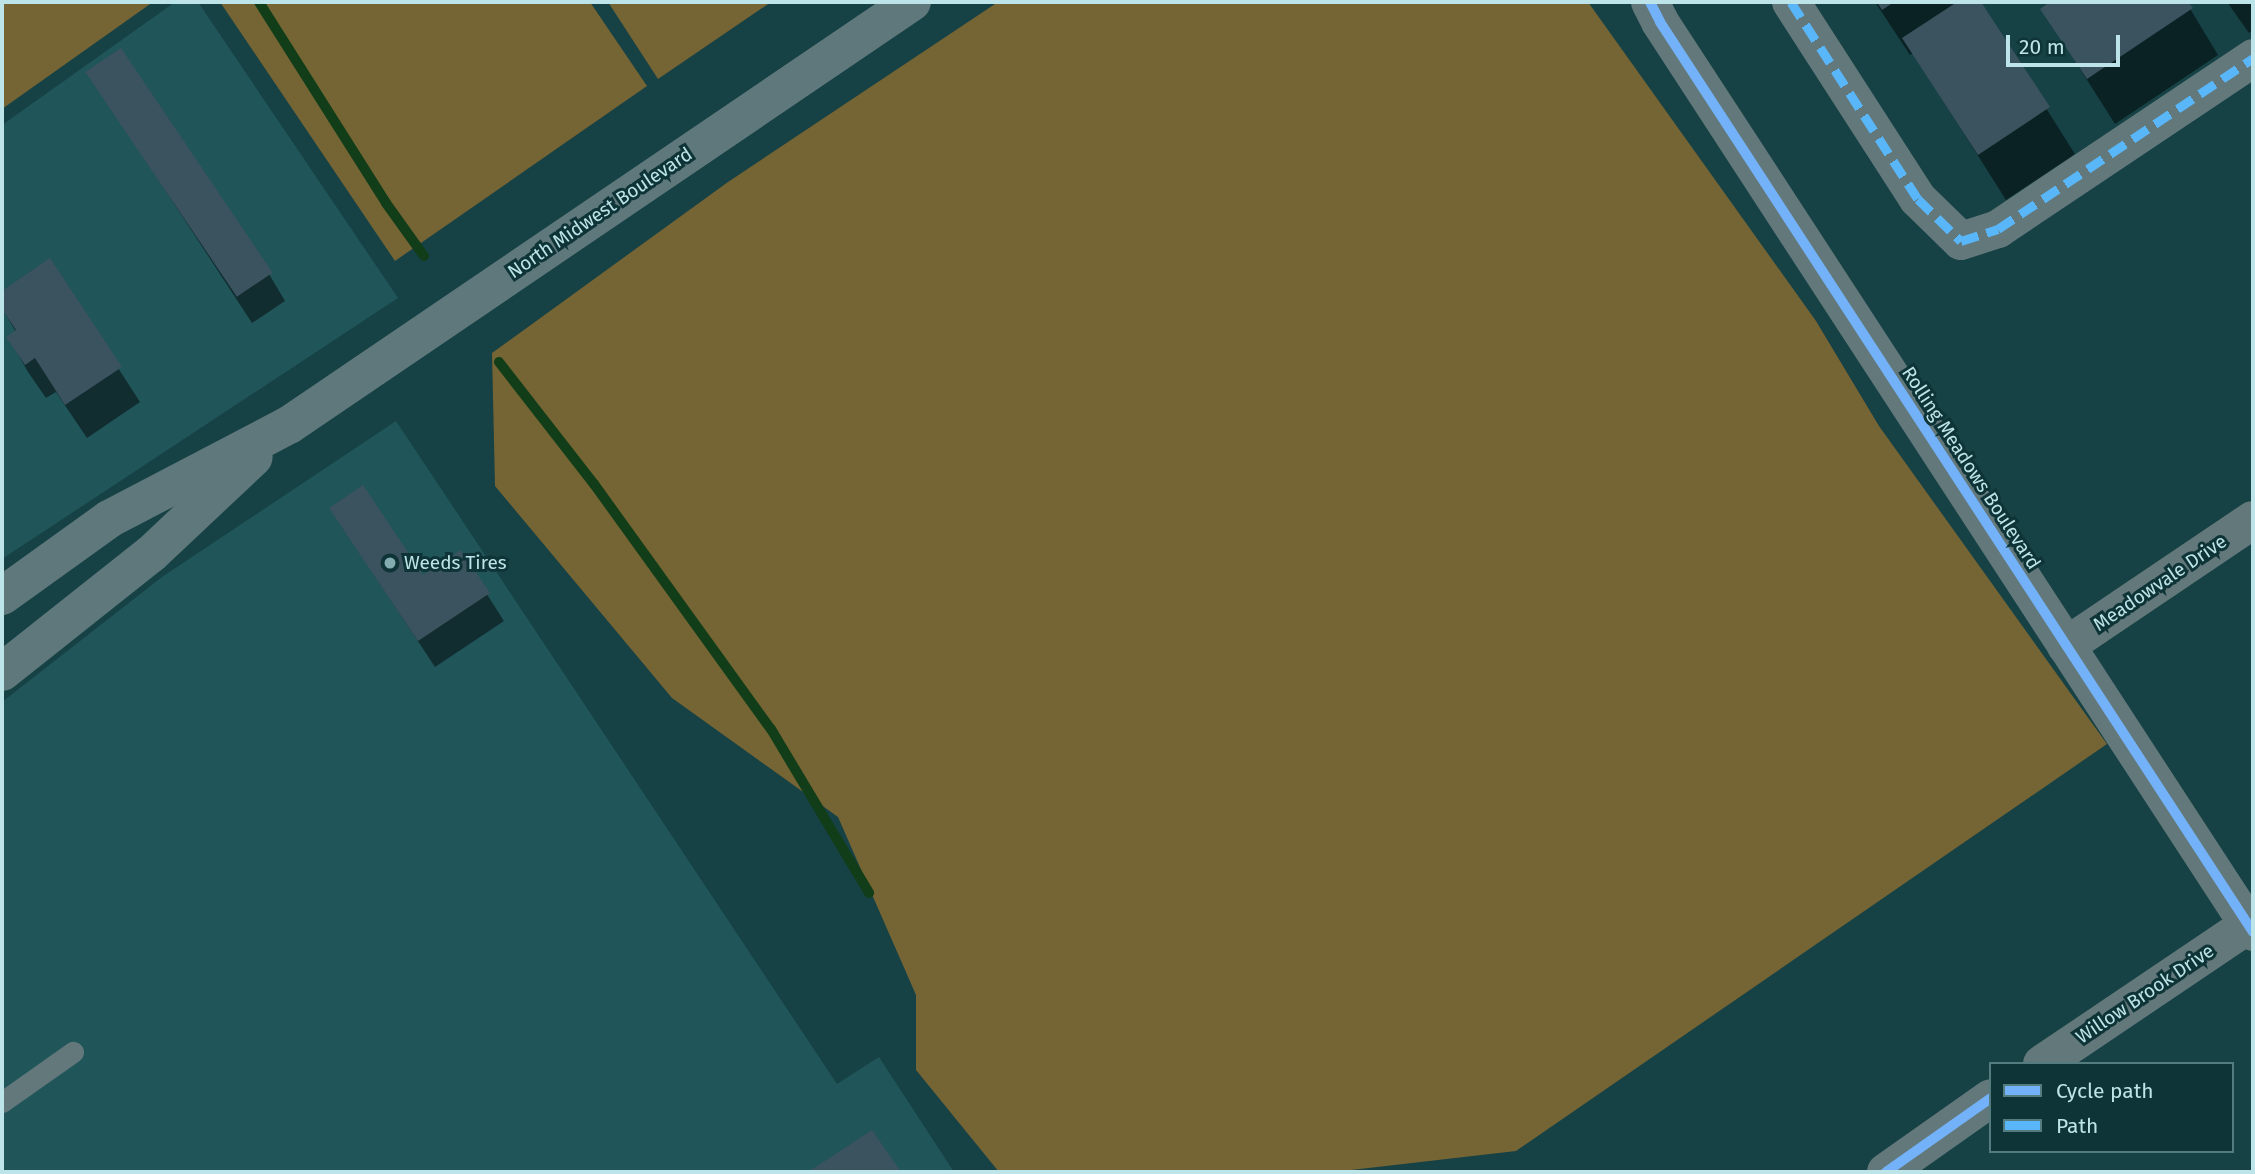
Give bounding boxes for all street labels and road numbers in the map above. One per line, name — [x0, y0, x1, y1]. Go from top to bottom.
street label: North Midwest Boulevard — [503, 143, 697, 283]
street label: Rolling Meadows Boulevard — [1897, 362, 2045, 574]
street label: Meadowvale Drive — [2089, 530, 2231, 636]
street label: Willow Brook Drive — [2072, 939, 2218, 1049]

